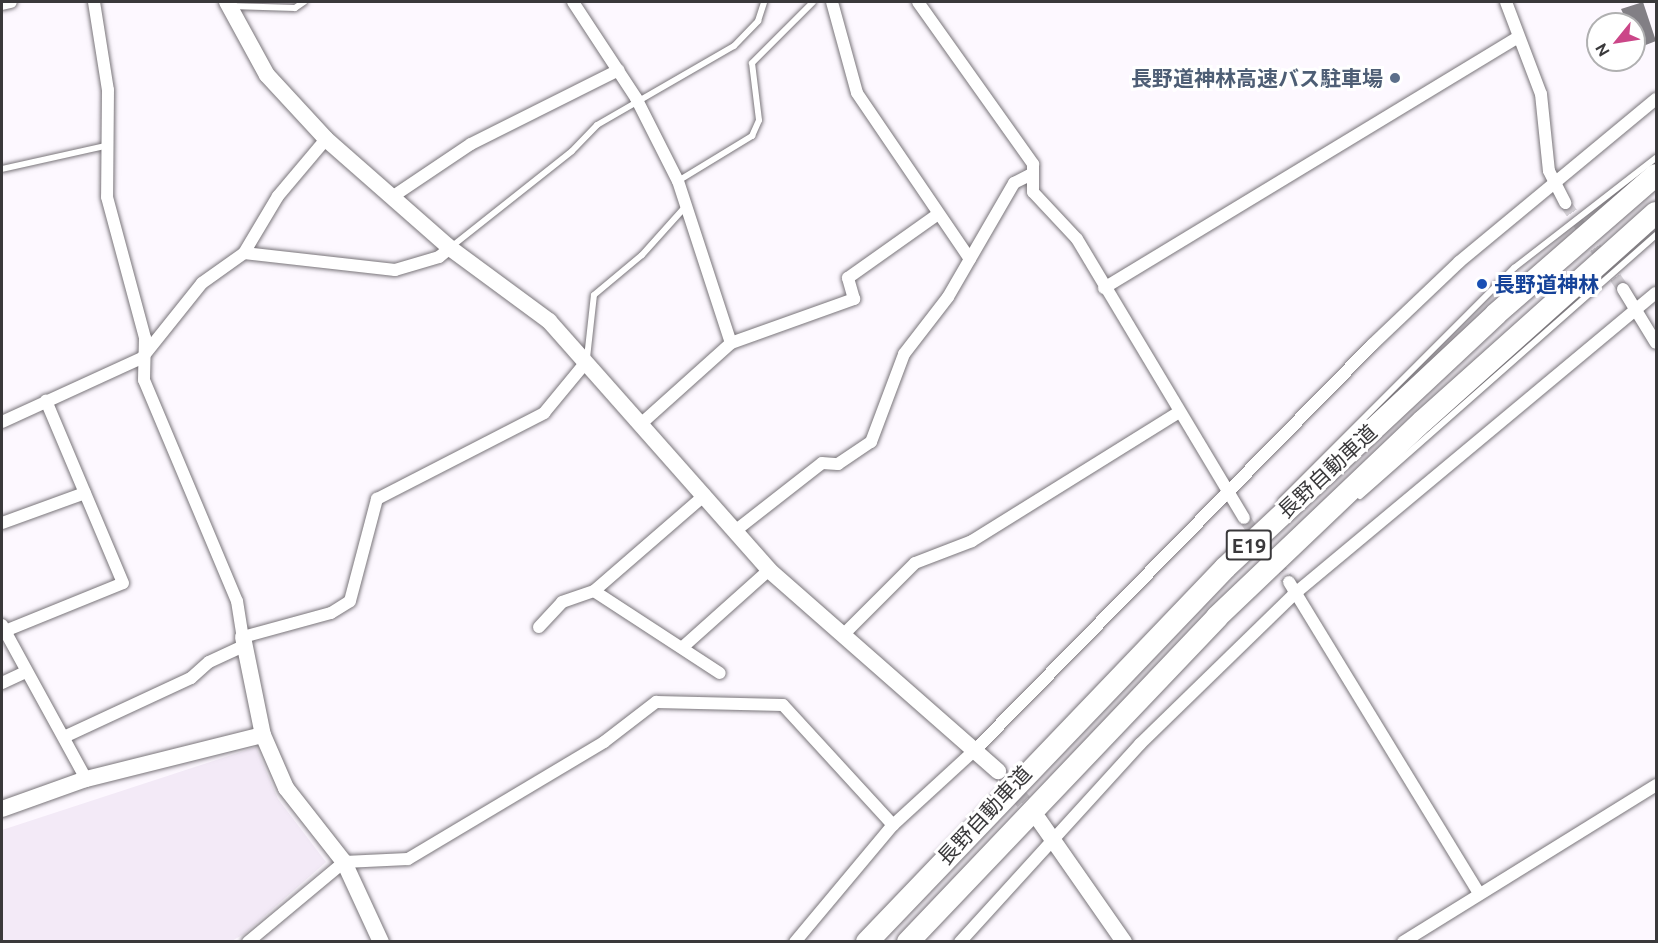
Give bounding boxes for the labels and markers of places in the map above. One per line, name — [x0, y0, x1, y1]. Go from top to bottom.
place label: 長野道神林高速バス駐車場 — [1131, 65, 1383, 91]
marker: 長野道神林高速バス駐車場 — [1388, 71, 1402, 85]
place label: 長野道神林 — [1494, 271, 1599, 297]
marker: 長野道神林 — [1475, 277, 1489, 291]

